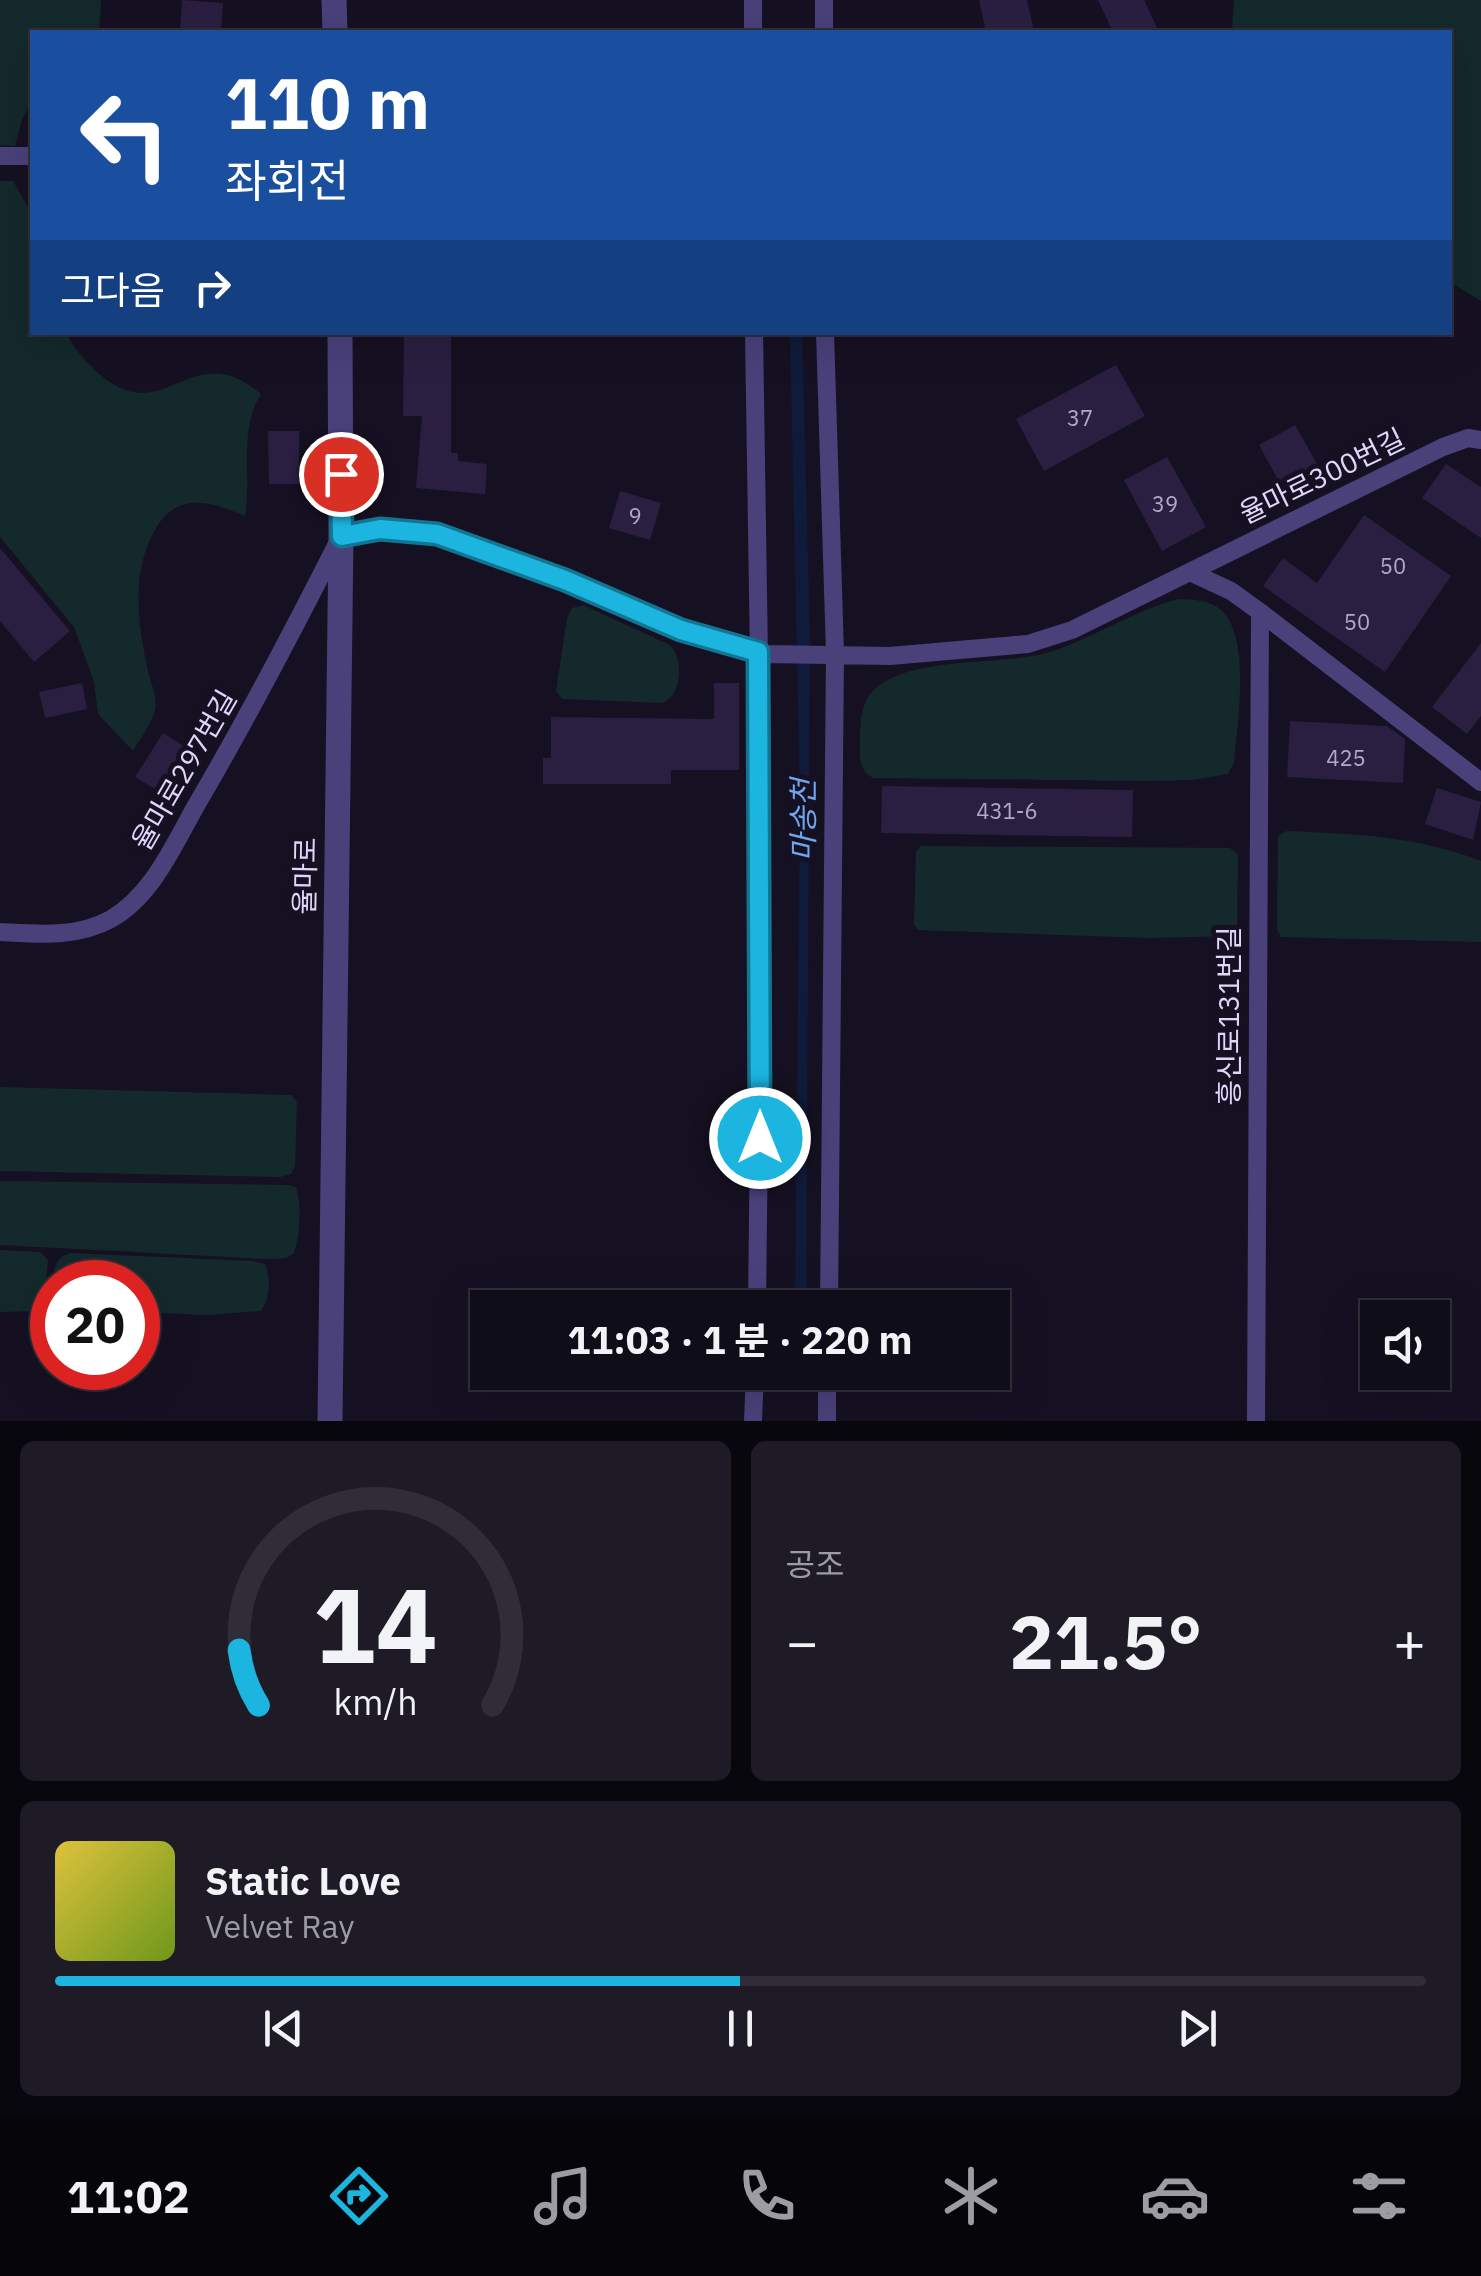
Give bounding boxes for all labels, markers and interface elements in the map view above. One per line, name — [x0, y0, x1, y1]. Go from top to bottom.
text: 110 m — [225, 57, 430, 148]
icon: left — [60, 70, 190, 200]
text: 좌회전 — [225, 151, 349, 209]
icon: right — [185, 260, 240, 315]
text: 그다음 — [60, 265, 165, 314]
house number: 37 — [1067, 403, 1093, 432]
street label: 율마로300번길 — [1233, 420, 1410, 531]
pin — [299, 432, 384, 517]
icon: arrive — [314, 447, 369, 502]
house number: 39 — [1152, 489, 1178, 518]
house number: 9 — [628, 501, 642, 530]
house number: 50 — [1380, 551, 1406, 580]
house number: 50 — [1344, 607, 1370, 636]
street label: 율마로297번길 — [123, 683, 244, 857]
house number: 425 — [1326, 743, 1366, 772]
water label: 마송천 — [783, 775, 822, 861]
house number: 431-6 — [976, 796, 1038, 825]
street label: 율마로 — [285, 837, 324, 915]
street label: 흥신로131번길 — [1210, 926, 1247, 1106]
position arrow — [708, 1086, 812, 1190]
speed limit sign: 20 — [30, 1260, 160, 1390]
map controls — [1360, 1300, 1450, 1390]
button: sound — [1360, 1300, 1450, 1390]
text: 11:03 · 1 분 · 220 m — [568, 1315, 912, 1364]
text: 공조 — [786, 1543, 844, 1585]
text: 14 — [313, 1556, 438, 1692]
text: 21.5° — [1009, 1592, 1203, 1690]
text: − — [786, 1606, 819, 1677]
text: + — [1393, 1606, 1426, 1677]
text: km/h — [333, 1678, 417, 1725]
text: Static Love — [205, 1856, 401, 1905]
text: Velvet Ray — [205, 1905, 354, 1947]
icon: previous — [256, 2001, 311, 2056]
icon: pause — [713, 2001, 768, 2056]
icon: next — [1170, 2001, 1225, 2056]
icon: directions — [324, 2161, 394, 2231]
icon: music — [528, 2161, 598, 2231]
icon: phone — [732, 2161, 802, 2231]
icon: climate — [936, 2161, 1006, 2231]
icon: car — [1140, 2161, 1210, 2231]
icon: filters — [1344, 2161, 1414, 2231]
text: 11:02 — [67, 2167, 190, 2225]

